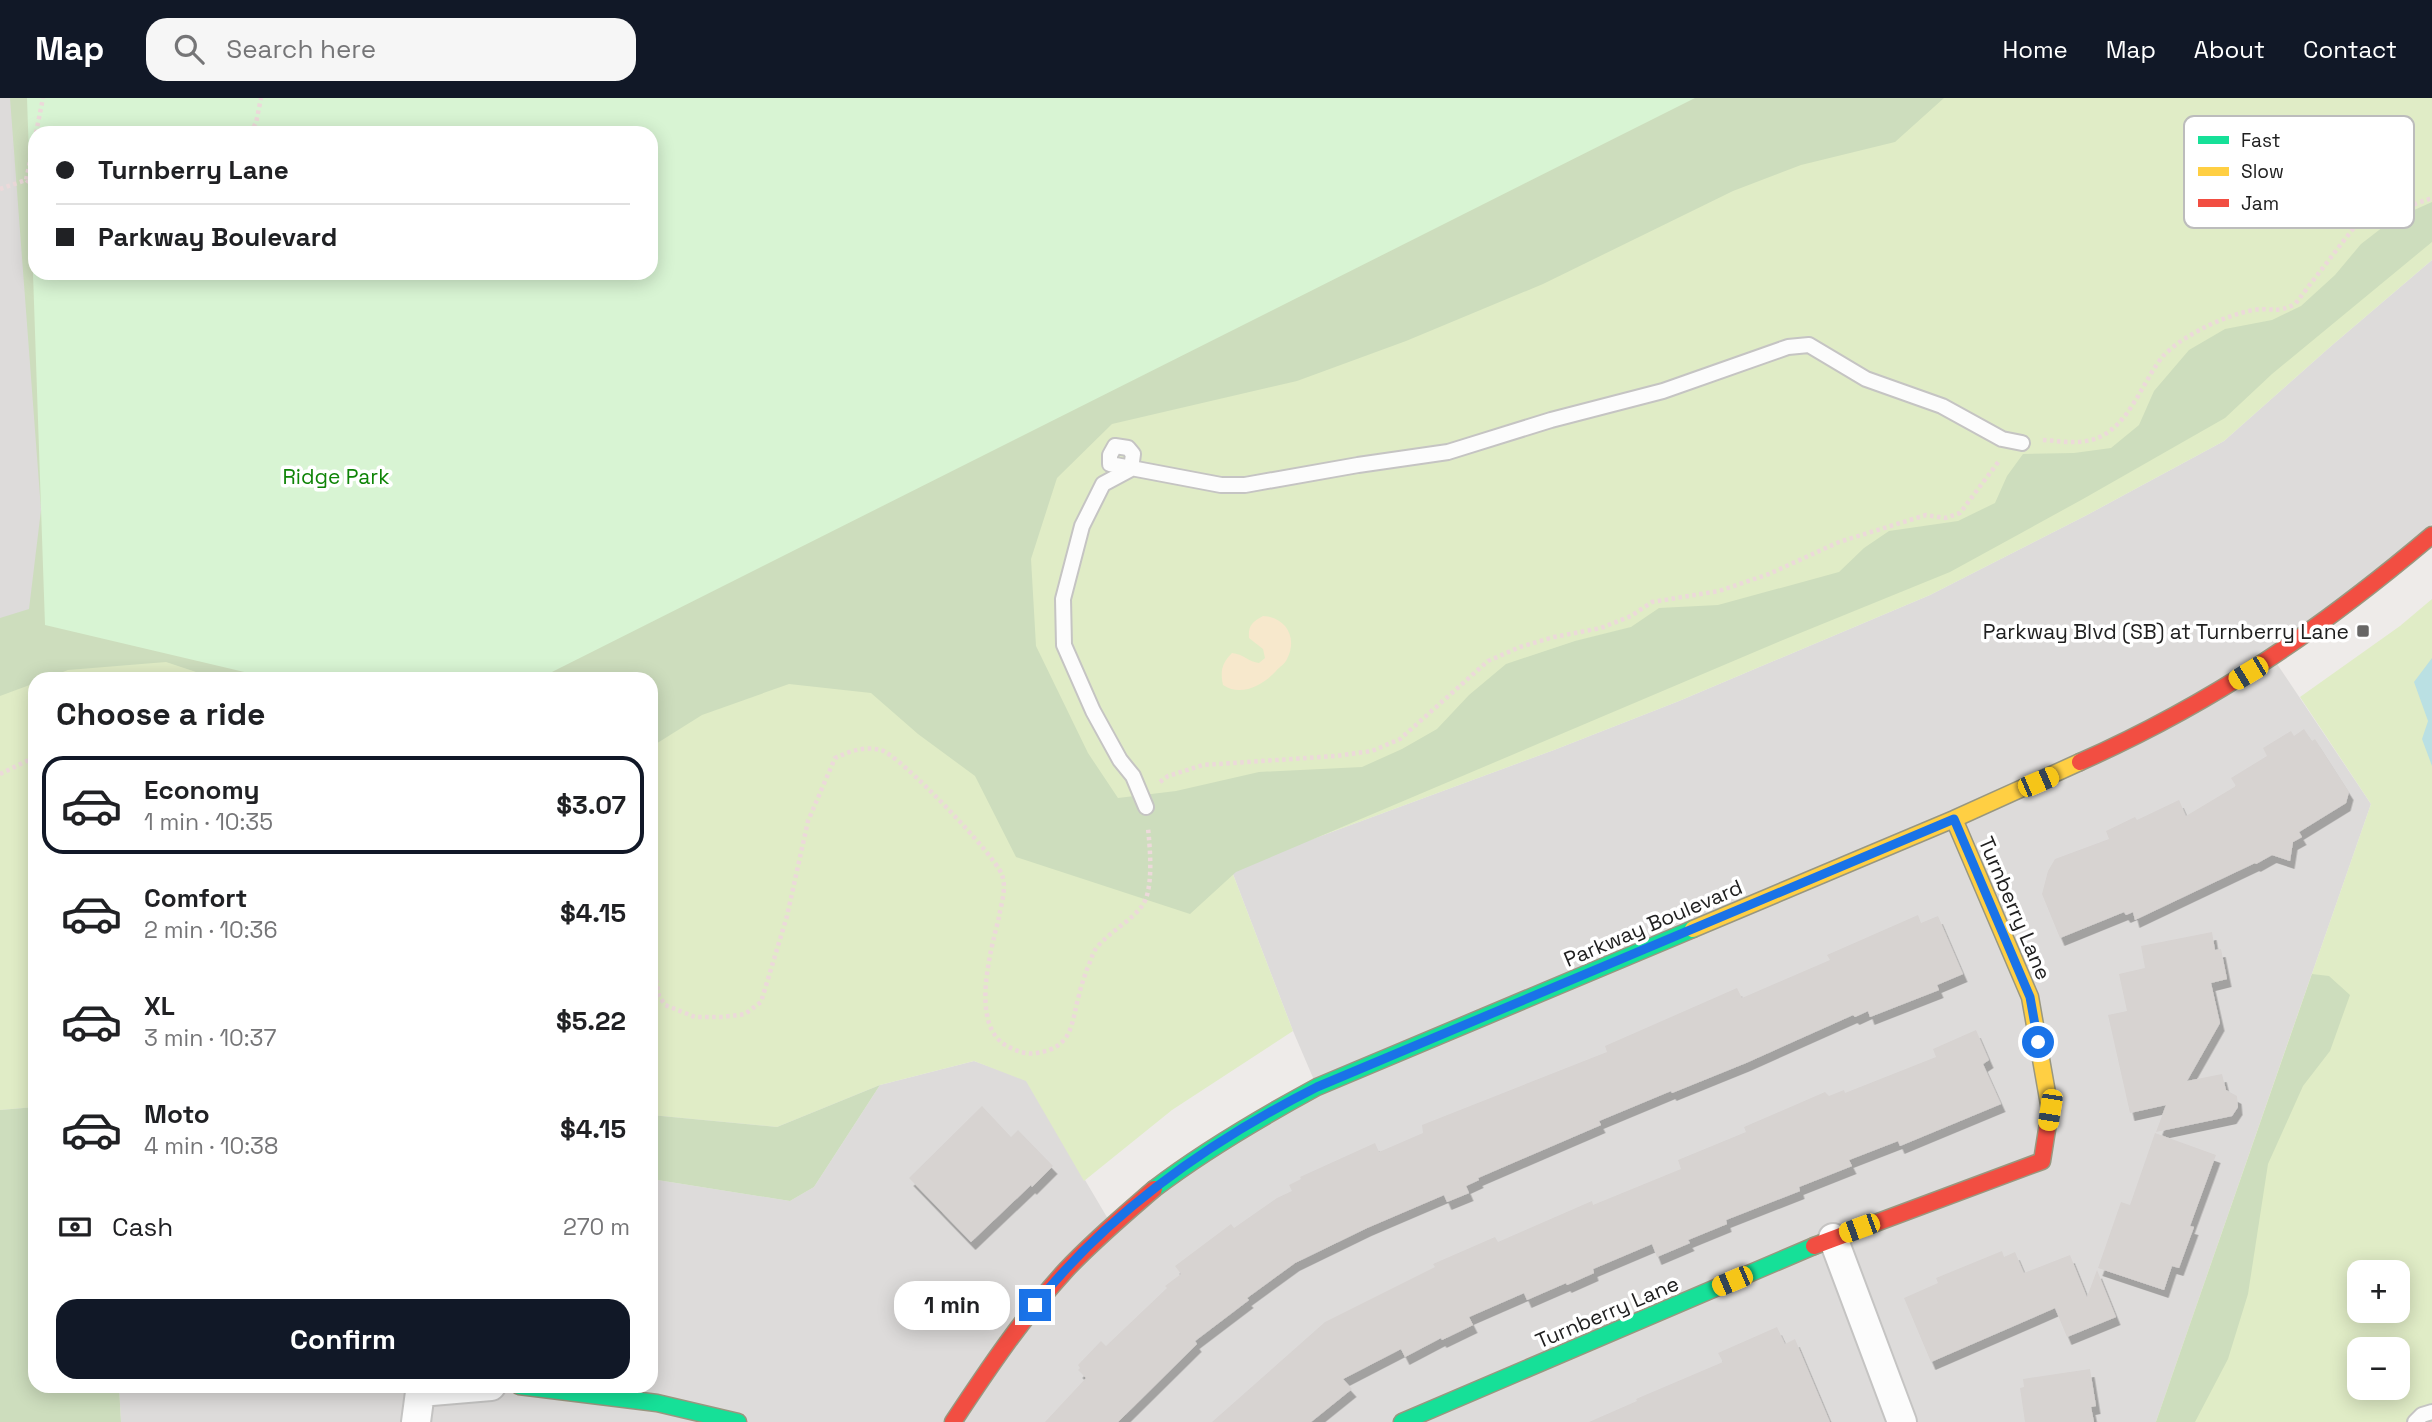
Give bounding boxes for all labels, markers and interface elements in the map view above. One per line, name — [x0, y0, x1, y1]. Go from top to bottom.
search box — [146, 18, 636, 81]
text: Map — [35, 28, 104, 70]
icon: search — [170, 30, 208, 68]
text: Search here — [226, 32, 376, 66]
text: Home — [2002, 34, 2068, 65]
text: Map — [2106, 34, 2156, 65]
text: About — [2194, 34, 2265, 65]
text: Contact — [2303, 34, 2397, 65]
legend — [2184, 116, 2414, 228]
text: Fast — [2241, 128, 2281, 153]
text: Turnberry Lane — [98, 153, 289, 187]
text: Slow — [2241, 159, 2284, 184]
text: Jam — [2241, 191, 2279, 216]
text: Parkway Boulevard — [98, 220, 337, 254]
park label: Ridge Park — [283, 463, 389, 490]
place label: Parkway Blvd (SB) at Turnberry Lane — [1983, 618, 2349, 645]
marker: Parkway Blvd (SB) at Turnberry Lane — [2355, 623, 2371, 639]
car — [2225, 653, 2272, 693]
text: Choose a ride — [56, 694, 266, 734]
car — [2015, 764, 2062, 800]
text: Economy — [144, 773, 260, 807]
icon: car — [60, 774, 123, 837]
text: $3.07 — [556, 788, 626, 822]
text: 1 min · 10:35 — [144, 807, 273, 837]
street label: Turnberry Lane — [1973, 832, 2057, 984]
street label: Parkway Boulevard — [1560, 873, 1746, 973]
text: Comfort — [144, 881, 247, 915]
icon: car — [60, 882, 123, 945]
text: $4.15 — [560, 896, 626, 930]
text: 2 min · 10:36 — [144, 915, 278, 945]
text: XL — [144, 989, 175, 1023]
icon: car — [60, 990, 123, 1053]
text: $5.22 — [556, 1004, 626, 1038]
text: 3 min · 10:37 — [144, 1023, 276, 1053]
route start — [2022, 1026, 2054, 1058]
car — [2037, 1088, 2064, 1132]
text: Moto — [144, 1097, 210, 1131]
icon: car — [60, 1098, 123, 1161]
text: $4.15 — [560, 1112, 626, 1146]
text: 4 min · 10:38 — [144, 1131, 278, 1161]
icon: cash — [56, 1208, 94, 1246]
text: Cash — [112, 1210, 173, 1244]
car — [1836, 1211, 1883, 1245]
text: 270 m — [563, 1212, 630, 1242]
map controls — [2347, 1260, 2410, 1400]
button: + — [2347, 1260, 2410, 1323]
car — [1709, 1263, 1756, 1299]
street label: Turnberry Lane — [1531, 1270, 1683, 1354]
callout: 1 min — [895, 1280, 1010, 1330]
route end — [1019, 1289, 1051, 1321]
text: 1 min — [924, 1290, 980, 1320]
button: Confirm — [56, 1299, 630, 1379]
button: − — [2347, 1337, 2410, 1400]

